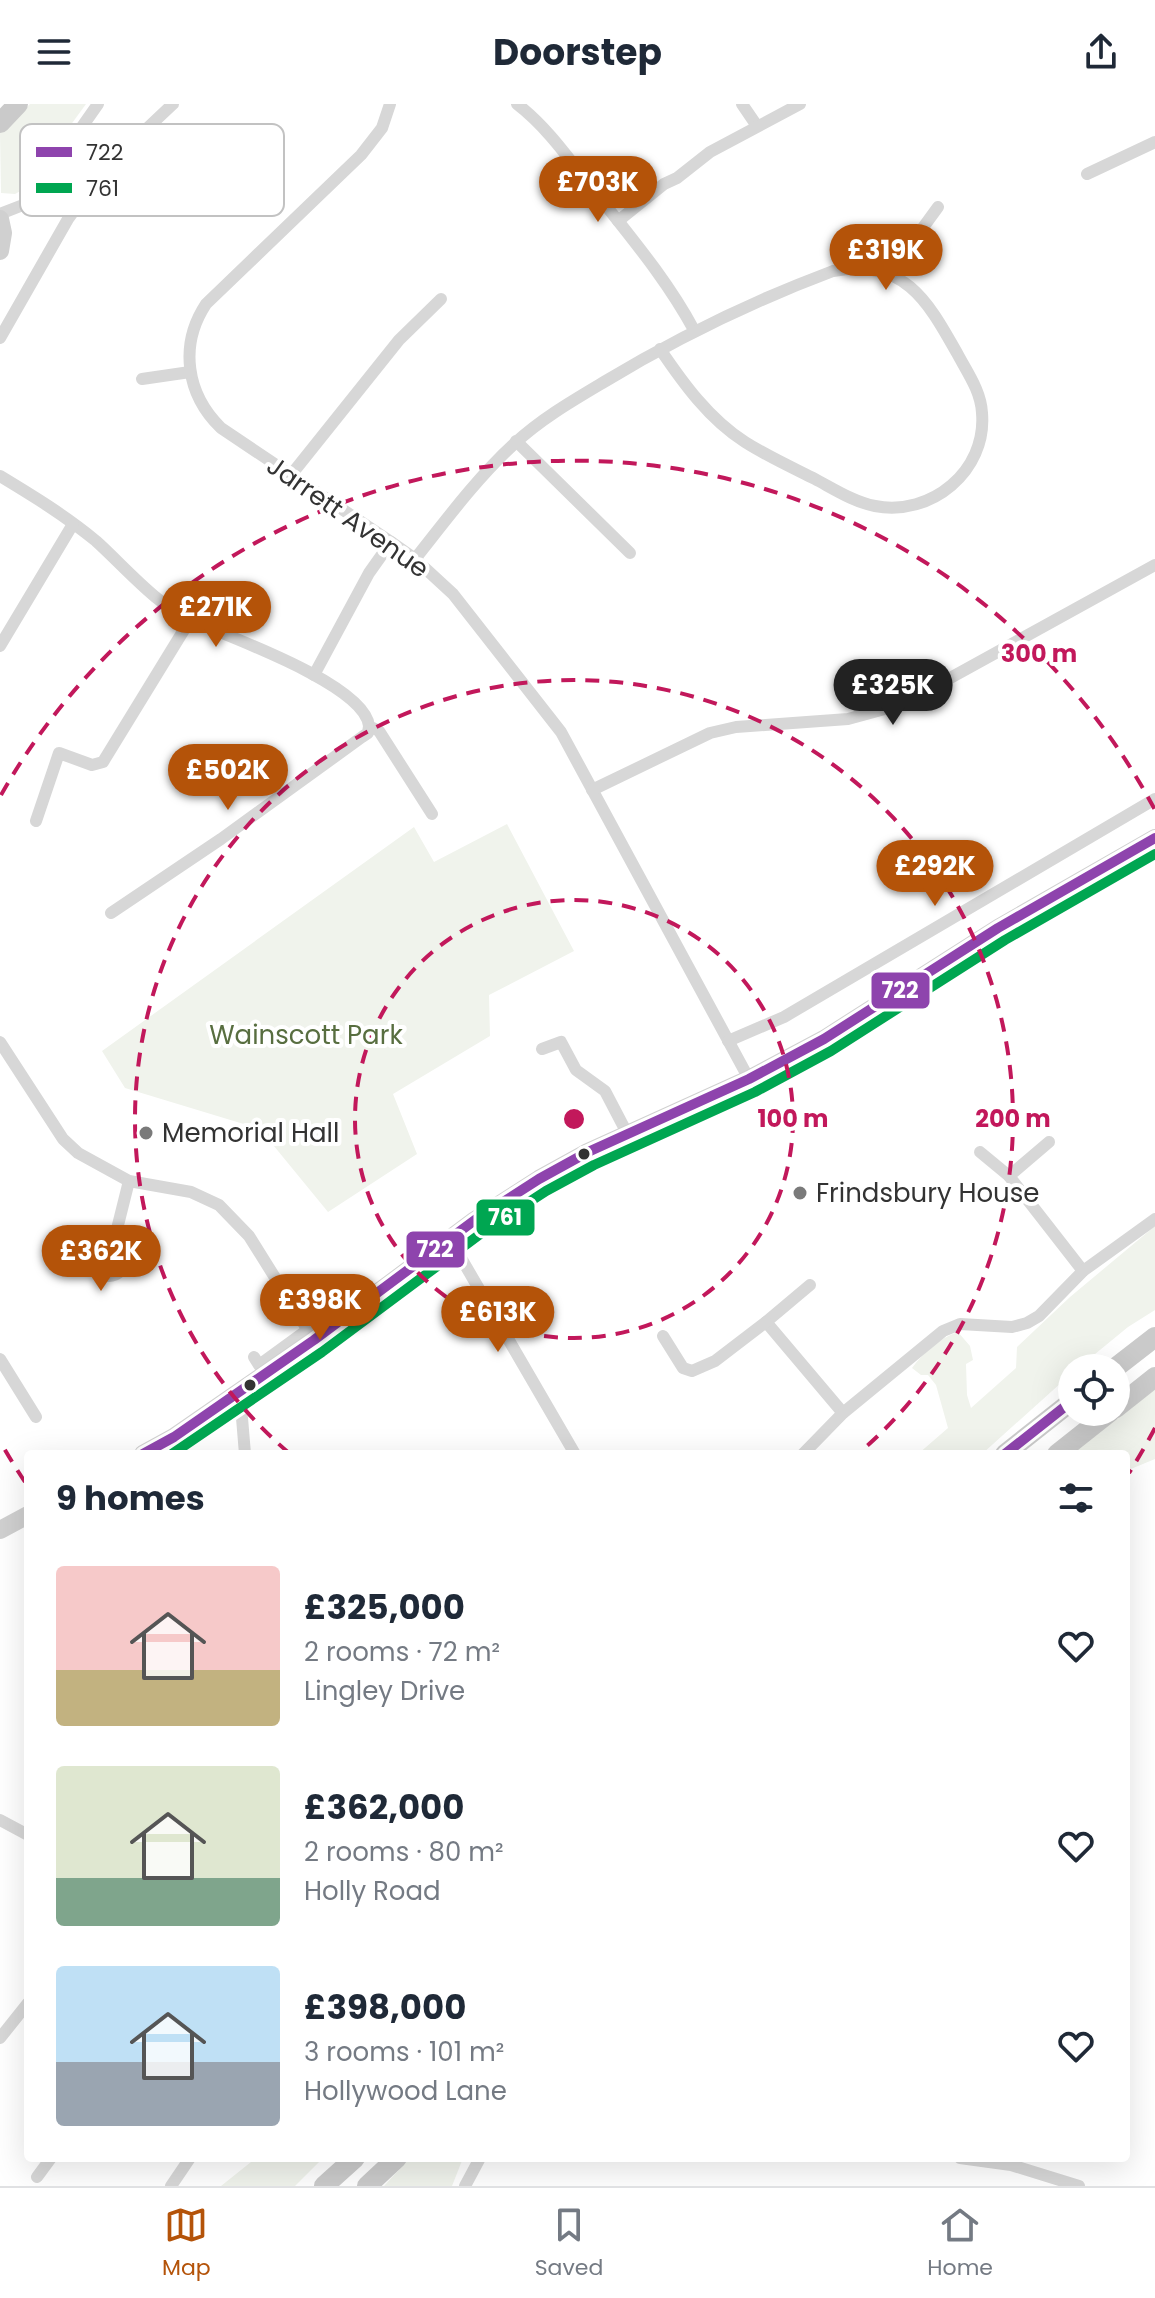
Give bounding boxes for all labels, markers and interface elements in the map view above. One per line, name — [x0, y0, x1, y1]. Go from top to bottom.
text: Doorstep — [493, 27, 662, 78]
icon: menu — [32, 30, 76, 74]
icon: share — [1079, 30, 1123, 74]
legend — [20, 124, 284, 216]
text: 722 — [86, 137, 123, 168]
pin: £703K — [542, 156, 654, 224]
text: £703K — [557, 164, 639, 200]
text: 761 — [86, 173, 119, 204]
pin: £319K — [830, 224, 942, 292]
text: £319K — [848, 232, 924, 268]
street label: Jarrett Avenue — [260, 448, 436, 586]
pin: £271K — [160, 581, 272, 649]
text: £271K — [179, 589, 253, 625]
text: 300 m — [1001, 637, 1077, 670]
pin: £325K — [837, 659, 949, 727]
text: £325K — [852, 667, 934, 703]
pin: £502K — [172, 744, 284, 812]
text: £502K — [186, 752, 270, 788]
pin: £292K — [879, 840, 991, 908]
text: £292K — [894, 848, 976, 884]
line badge: 722 — [870, 971, 931, 1010]
text: 722 — [882, 975, 918, 1006]
park label: Wainscott Park — [209, 1017, 403, 1053]
text: 100 m — [758, 1102, 828, 1135]
text: 200 m — [975, 1102, 1051, 1135]
centre of rings — [560, 1105, 588, 1133]
place label: Memorial Hall — [162, 1115, 339, 1151]
marker: Memorial Hall — [137, 1124, 155, 1142]
unlabelled marker — [576, 1146, 592, 1162]
place label: Frindsbury House — [816, 1175, 1039, 1211]
marker: Frindsbury House — [791, 1184, 809, 1202]
line badge: 761 — [475, 1198, 536, 1237]
text: 761 — [488, 1202, 522, 1233]
pin: £362K — [45, 1225, 157, 1293]
line badge: 722 — [405, 1230, 466, 1269]
text: £362K — [60, 1233, 142, 1269]
text: 722 — [417, 1234, 453, 1265]
pin: £398K — [264, 1274, 376, 1342]
text: £398K — [278, 1282, 362, 1318]
pin: £613K — [442, 1286, 554, 1354]
text: £613K — [459, 1294, 537, 1330]
map controls — [1058, 1354, 1130, 1426]
button: locate — [1058, 1354, 1130, 1426]
unlabelled marker — [242, 1377, 258, 1393]
text: 9 homes — [56, 1474, 205, 1522]
icon: filters — [1054, 1476, 1098, 1520]
text: £325,000 — [304, 1583, 465, 1631]
icon: home — [120, 1598, 216, 1694]
icon: heart — [1054, 1624, 1098, 1668]
text: 2 rooms · 72 m² — [304, 1634, 500, 1670]
text: Lingley Drive — [304, 1673, 465, 1709]
text: £362,000 — [304, 1783, 464, 1831]
icon: home — [120, 1798, 216, 1894]
icon: heart — [1054, 1824, 1098, 1868]
text: 2 rooms · 80 m² — [304, 1834, 504, 1870]
text: Holly Road — [304, 1873, 441, 1909]
text: £398,000 — [304, 1983, 466, 2031]
icon: home — [120, 1998, 216, 2094]
icon: heart — [1054, 2024, 1098, 2068]
text: 3 rooms · 101 m² — [304, 2034, 504, 2070]
text: Hollywood Lane — [304, 2073, 507, 2109]
tab: Map — [162, 2203, 211, 2284]
tab: Saved — [535, 2203, 603, 2284]
tab: Home — [927, 2203, 993, 2284]

